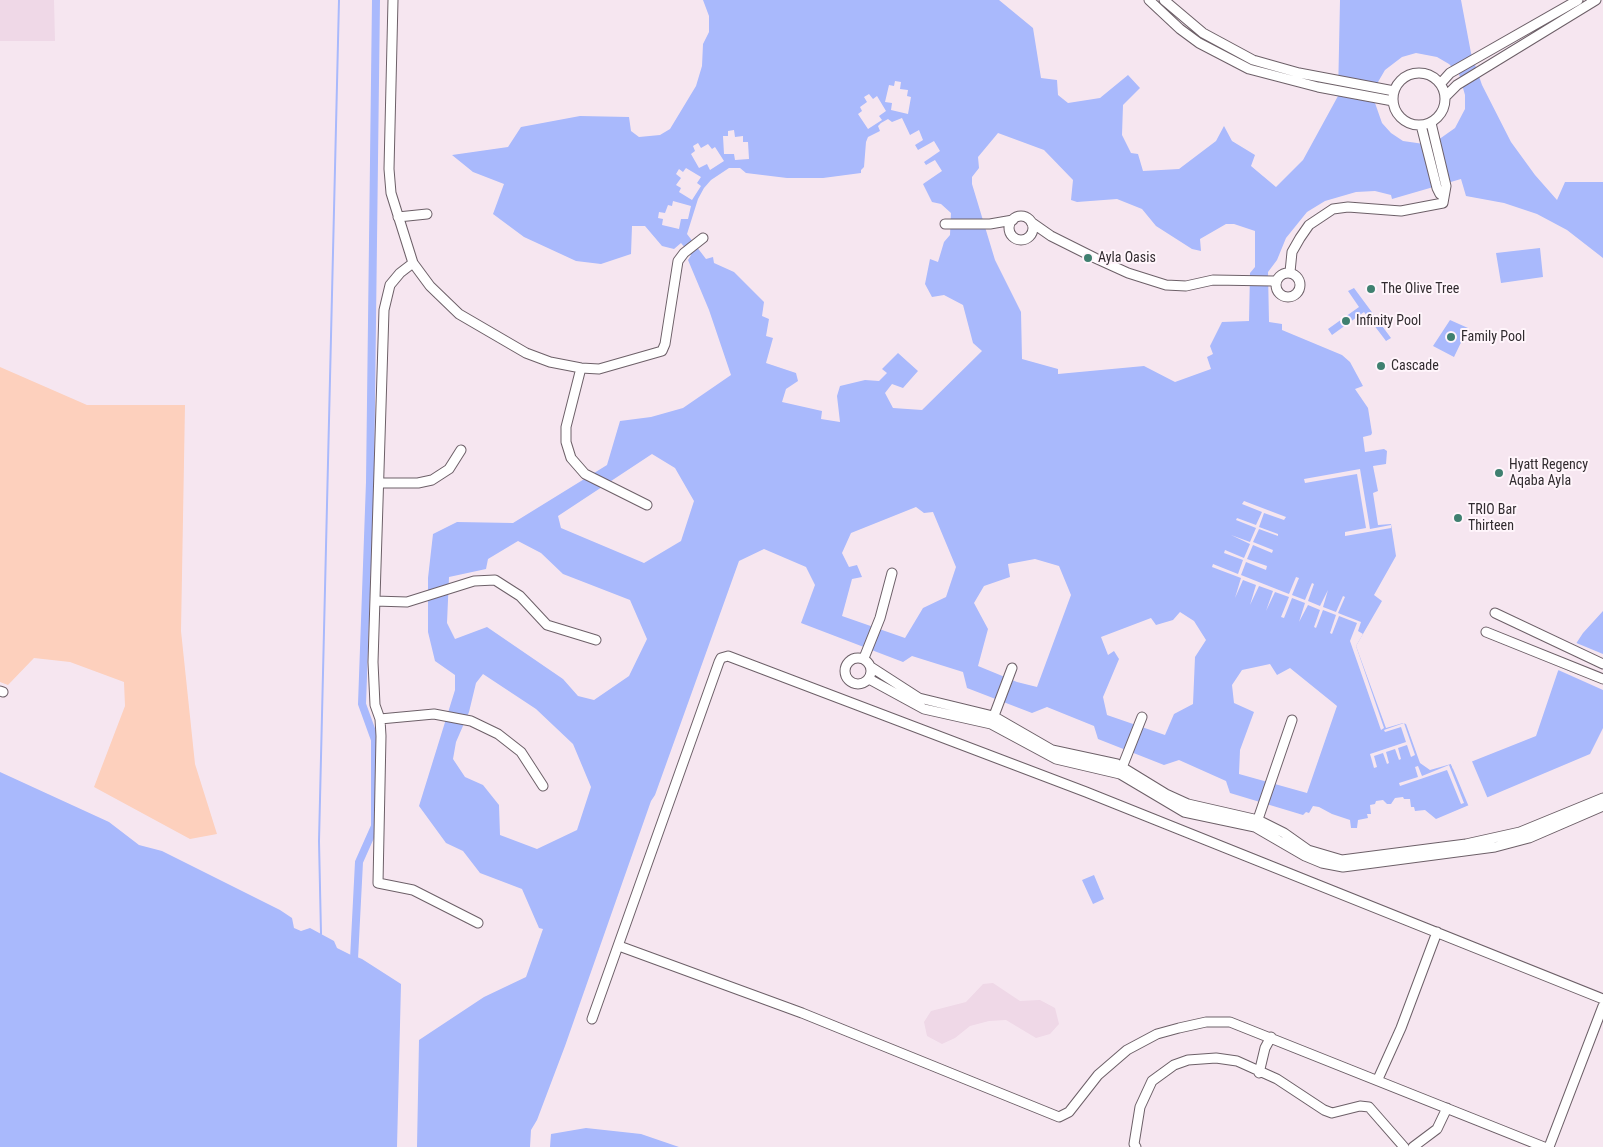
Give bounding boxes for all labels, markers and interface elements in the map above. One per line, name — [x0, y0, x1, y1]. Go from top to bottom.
place label: Ayla Oasis — [1098, 250, 1156, 266]
marker: Ayla Oasis — [1082, 252, 1094, 264]
place label: The Olive Tree — [1381, 281, 1459, 297]
marker: The Olive Tree — [1365, 283, 1377, 295]
place label: Infinity Pool — [1356, 313, 1421, 329]
marker: Infinity Pool — [1340, 315, 1352, 327]
place label: Family Pool — [1461, 329, 1525, 345]
marker: Family Pool — [1445, 331, 1457, 343]
place label: Cascade — [1391, 358, 1439, 374]
marker: Cascade — [1375, 360, 1387, 372]
place label: Hyatt Regency Aqaba Ayla — [1509, 457, 1588, 490]
marker: Hyatt Regency Aqaba Ayla — [1493, 467, 1505, 479]
place label: TRIO Bar Thirteen — [1468, 502, 1516, 534]
marker: TRIO Bar Thirteen — [1452, 512, 1464, 524]

